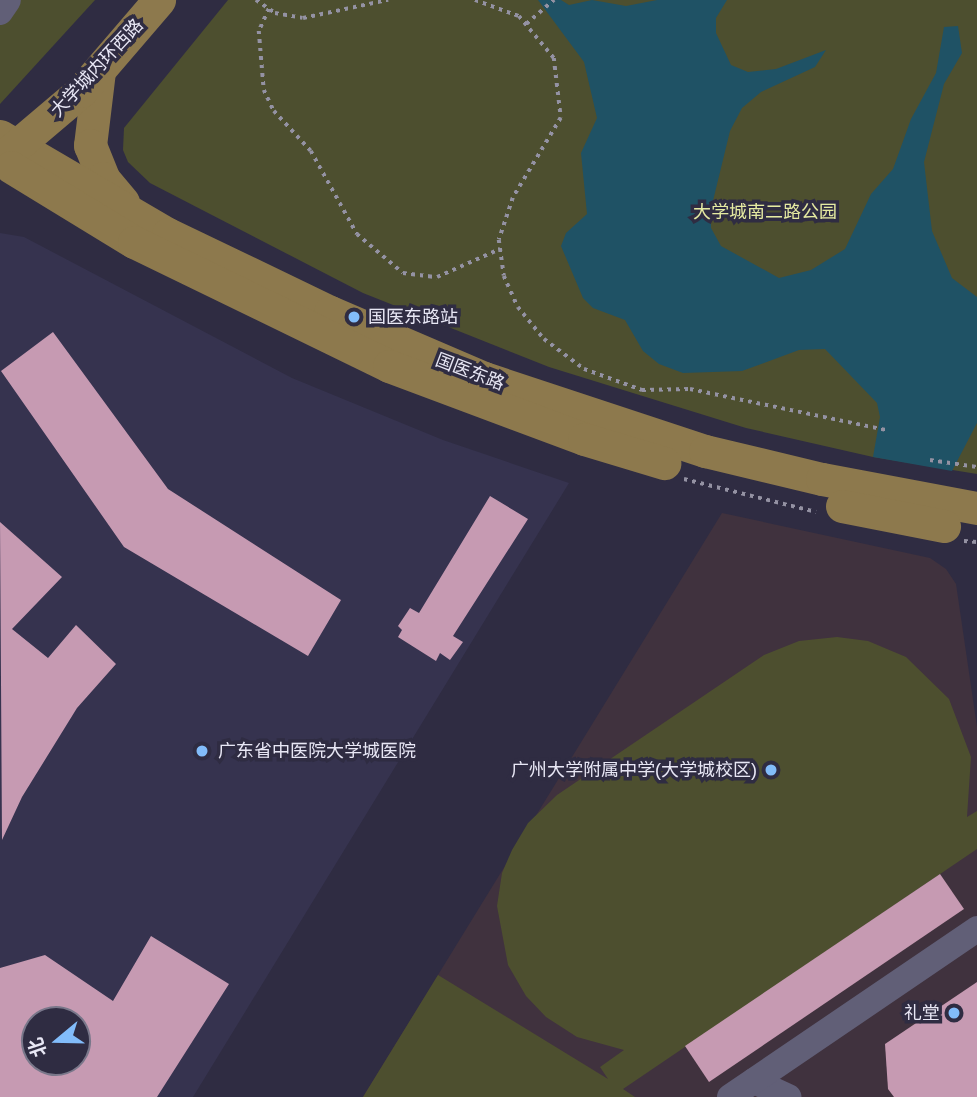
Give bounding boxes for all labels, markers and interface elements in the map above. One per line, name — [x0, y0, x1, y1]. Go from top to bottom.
street label: 大学城内环西路 — [46, 15, 148, 121]
park label: 大学城南二路公园 — [693, 201, 837, 223]
place label: 国医东路站 — [368, 306, 458, 328]
marker: 国医东路站 — [346, 309, 362, 325]
street label: 国医东路 — [433, 349, 507, 395]
place label: 广东省中医院大学城医院 — [218, 740, 416, 762]
marker: 广东省中医院大学城医院 — [192, 741, 212, 761]
place label: 广州大学附属中学(大学城校区) — [511, 759, 757, 781]
marker: 广州大学附属中学(大学城校区) — [763, 762, 779, 778]
place label: 礼堂 — [904, 1002, 940, 1024]
marker: 礼堂 — [946, 1005, 962, 1021]
north arrow — [21, 1006, 91, 1076]
text: 北 — [25, 1035, 51, 1060]

